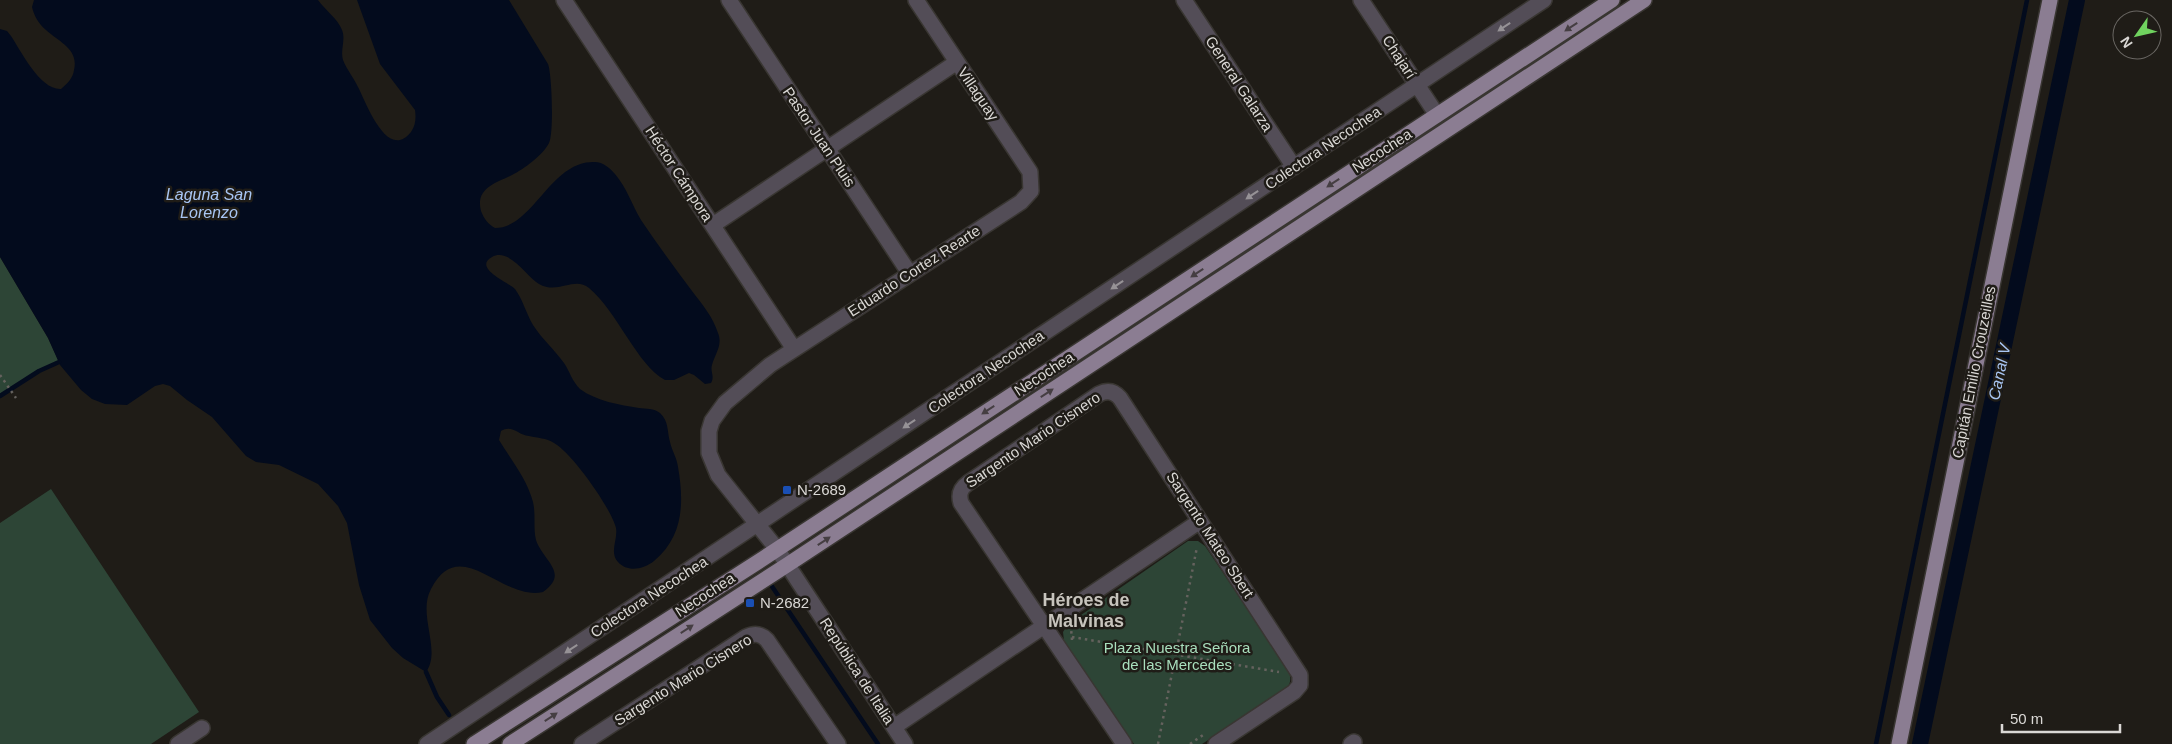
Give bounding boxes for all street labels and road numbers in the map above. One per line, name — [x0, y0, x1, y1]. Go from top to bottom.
street label: Chajarí — [1379, 32, 1420, 82]
street label: General Galarza — [1202, 33, 1277, 135]
street label: Villaguay — [954, 64, 1003, 124]
street label: Pastor Juan Pluis — [780, 84, 859, 190]
street label: Colectora Necochea — [1262, 103, 1384, 193]
street label: Héctor Cámpora — [642, 123, 717, 225]
street label: Necochea — [1349, 125, 1415, 177]
street label: Eduardo Cortez Rearte — [844, 221, 983, 320]
street label: Capitán Emilio Crouzeilles — [1948, 284, 1999, 459]
street label: Colectora Necochea — [925, 327, 1047, 417]
street label: Necochea — [1011, 348, 1077, 400]
street label: Sargento Mario Cisnero — [962, 388, 1103, 491]
street label: Sargento Mateo Sbert — [1163, 469, 1258, 602]
street label: Colectora Necochea — [587, 552, 711, 641]
street label: Necochea — [672, 569, 738, 620]
street label: República de Italia — [817, 614, 899, 728]
street label: Sargento Mario Cisnero — [611, 630, 754, 729]

